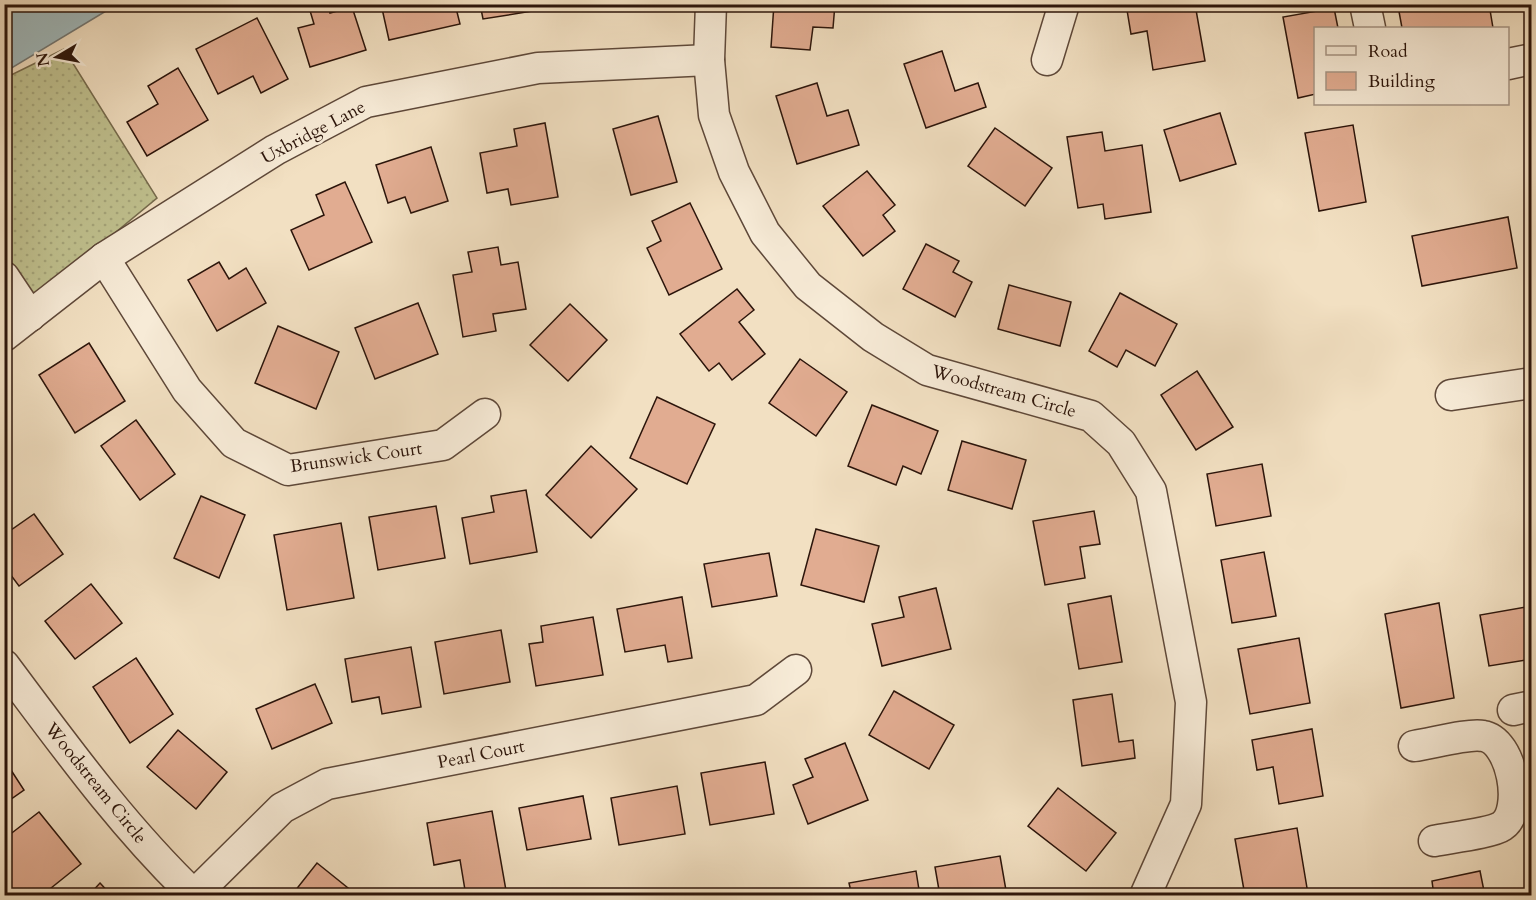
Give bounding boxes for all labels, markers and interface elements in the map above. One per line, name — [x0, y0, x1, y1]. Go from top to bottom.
north arrow — [27, 27, 87, 87]
legend — [1314, 27, 1509, 105]
text: Road — [1368, 39, 1408, 64]
text: N — [31, 51, 55, 68]
text: Building — [1368, 69, 1436, 94]
street label: Uxbridge Lane — [257, 94, 370, 170]
street label: Woodstream Circle — [928, 359, 1079, 424]
street label: Brunswick Court — [289, 436, 424, 479]
street label: Woodstream Circle — [38, 717, 152, 849]
street label: Pearl Court — [435, 734, 527, 775]

